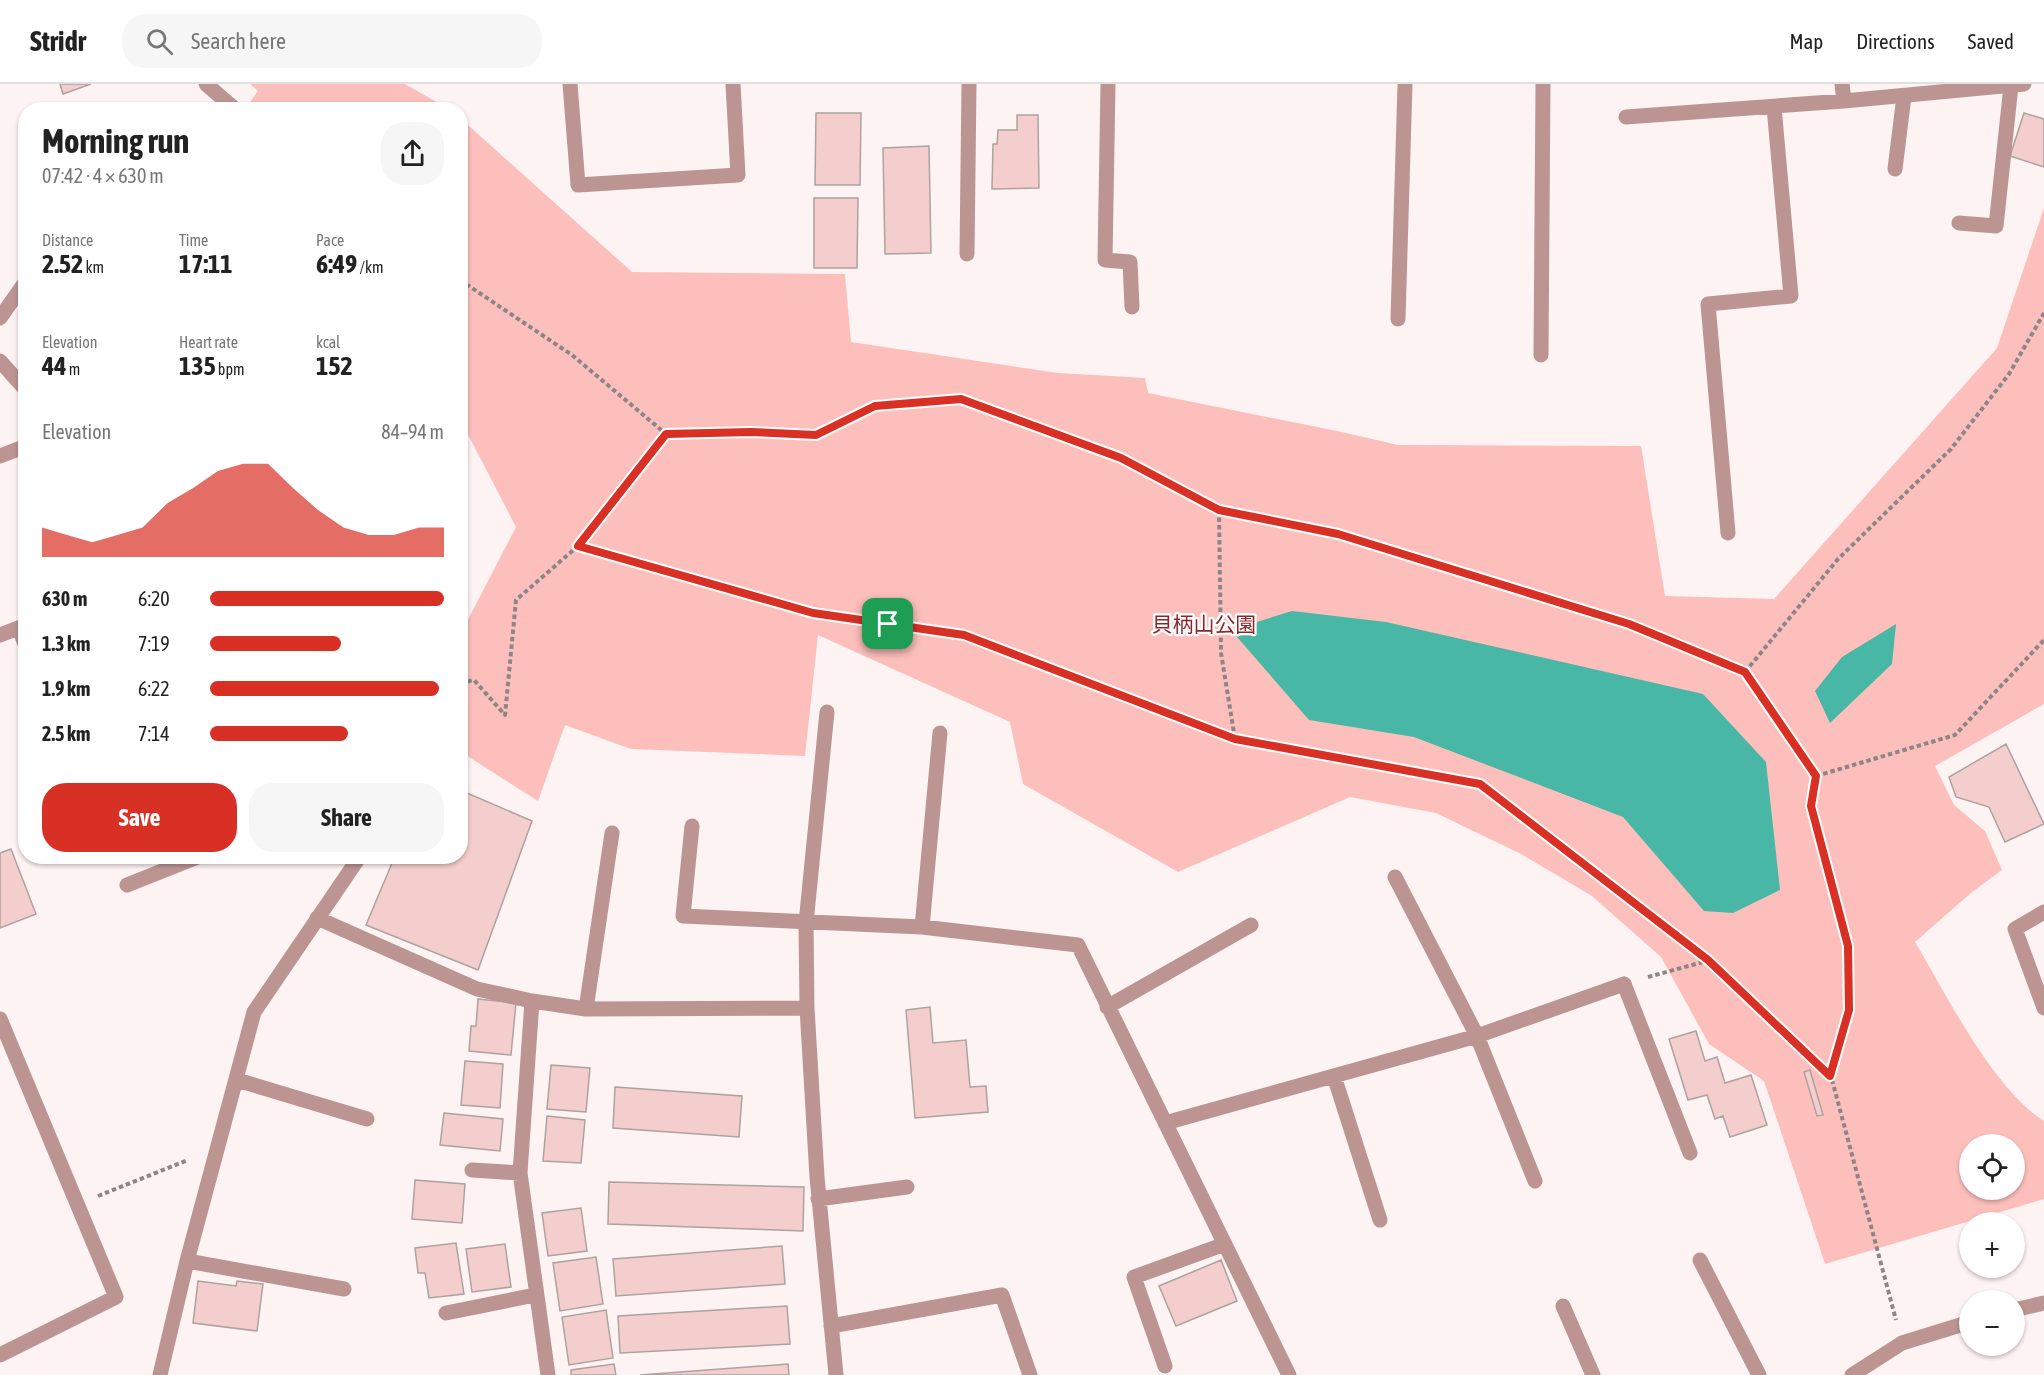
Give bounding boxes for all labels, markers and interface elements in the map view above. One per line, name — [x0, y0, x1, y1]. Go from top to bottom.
search box — [122, 14, 542, 68]
text: Stridr — [30, 25, 86, 57]
icon: search — [143, 25, 176, 58]
text: Search here — [191, 28, 286, 54]
text: Map — [1789, 29, 1823, 53]
text: Directions — [1856, 29, 1935, 53]
text: Saved — [1968, 29, 2014, 53]
text: Morning run — [42, 122, 189, 160]
button: share — [381, 122, 444, 185]
text: 07:42 · 4 × 630 m — [42, 164, 164, 187]
text: Distance — [42, 231, 93, 249]
text: Time — [179, 231, 208, 249]
text: Pace — [316, 231, 344, 249]
text: 2.52 — [42, 249, 83, 279]
text: 17:11 — [179, 249, 233, 279]
text: 6:49 — [316, 249, 357, 279]
text: km — [83, 258, 104, 276]
text: /km — [357, 258, 383, 276]
text: Elevation — [42, 333, 97, 351]
text: Heart rate — [179, 333, 238, 351]
text: kcal — [316, 333, 340, 351]
text: 44 — [42, 351, 66, 381]
text: 135 — [179, 351, 216, 381]
text: 152 — [316, 351, 353, 381]
text: m — [66, 360, 80, 378]
text: bpm — [216, 360, 245, 378]
text: Elevation — [42, 420, 111, 443]
text: 84–94 m — [381, 420, 444, 443]
text: 630 m — [42, 587, 87, 610]
text: 6:20 — [138, 587, 170, 610]
pin — [862, 598, 913, 649]
icon: arrive — [871, 607, 904, 640]
park label: 貝柄山公園 — [1152, 612, 1257, 636]
text: 1.3 km — [42, 632, 90, 655]
text: 7:19 — [138, 632, 170, 655]
text: 1.9 km — [42, 677, 90, 700]
text: 6:22 — [138, 677, 170, 700]
text: 2.5 km — [42, 722, 90, 745]
text: 7:14 — [138, 722, 170, 745]
button: Save — [42, 783, 237, 852]
button: Share — [249, 783, 444, 852]
map controls — [1959, 1134, 2025, 1356]
button: locate — [1959, 1134, 2025, 1200]
button: + — [1959, 1212, 2025, 1278]
button: − — [1959, 1290, 2025, 1356]

